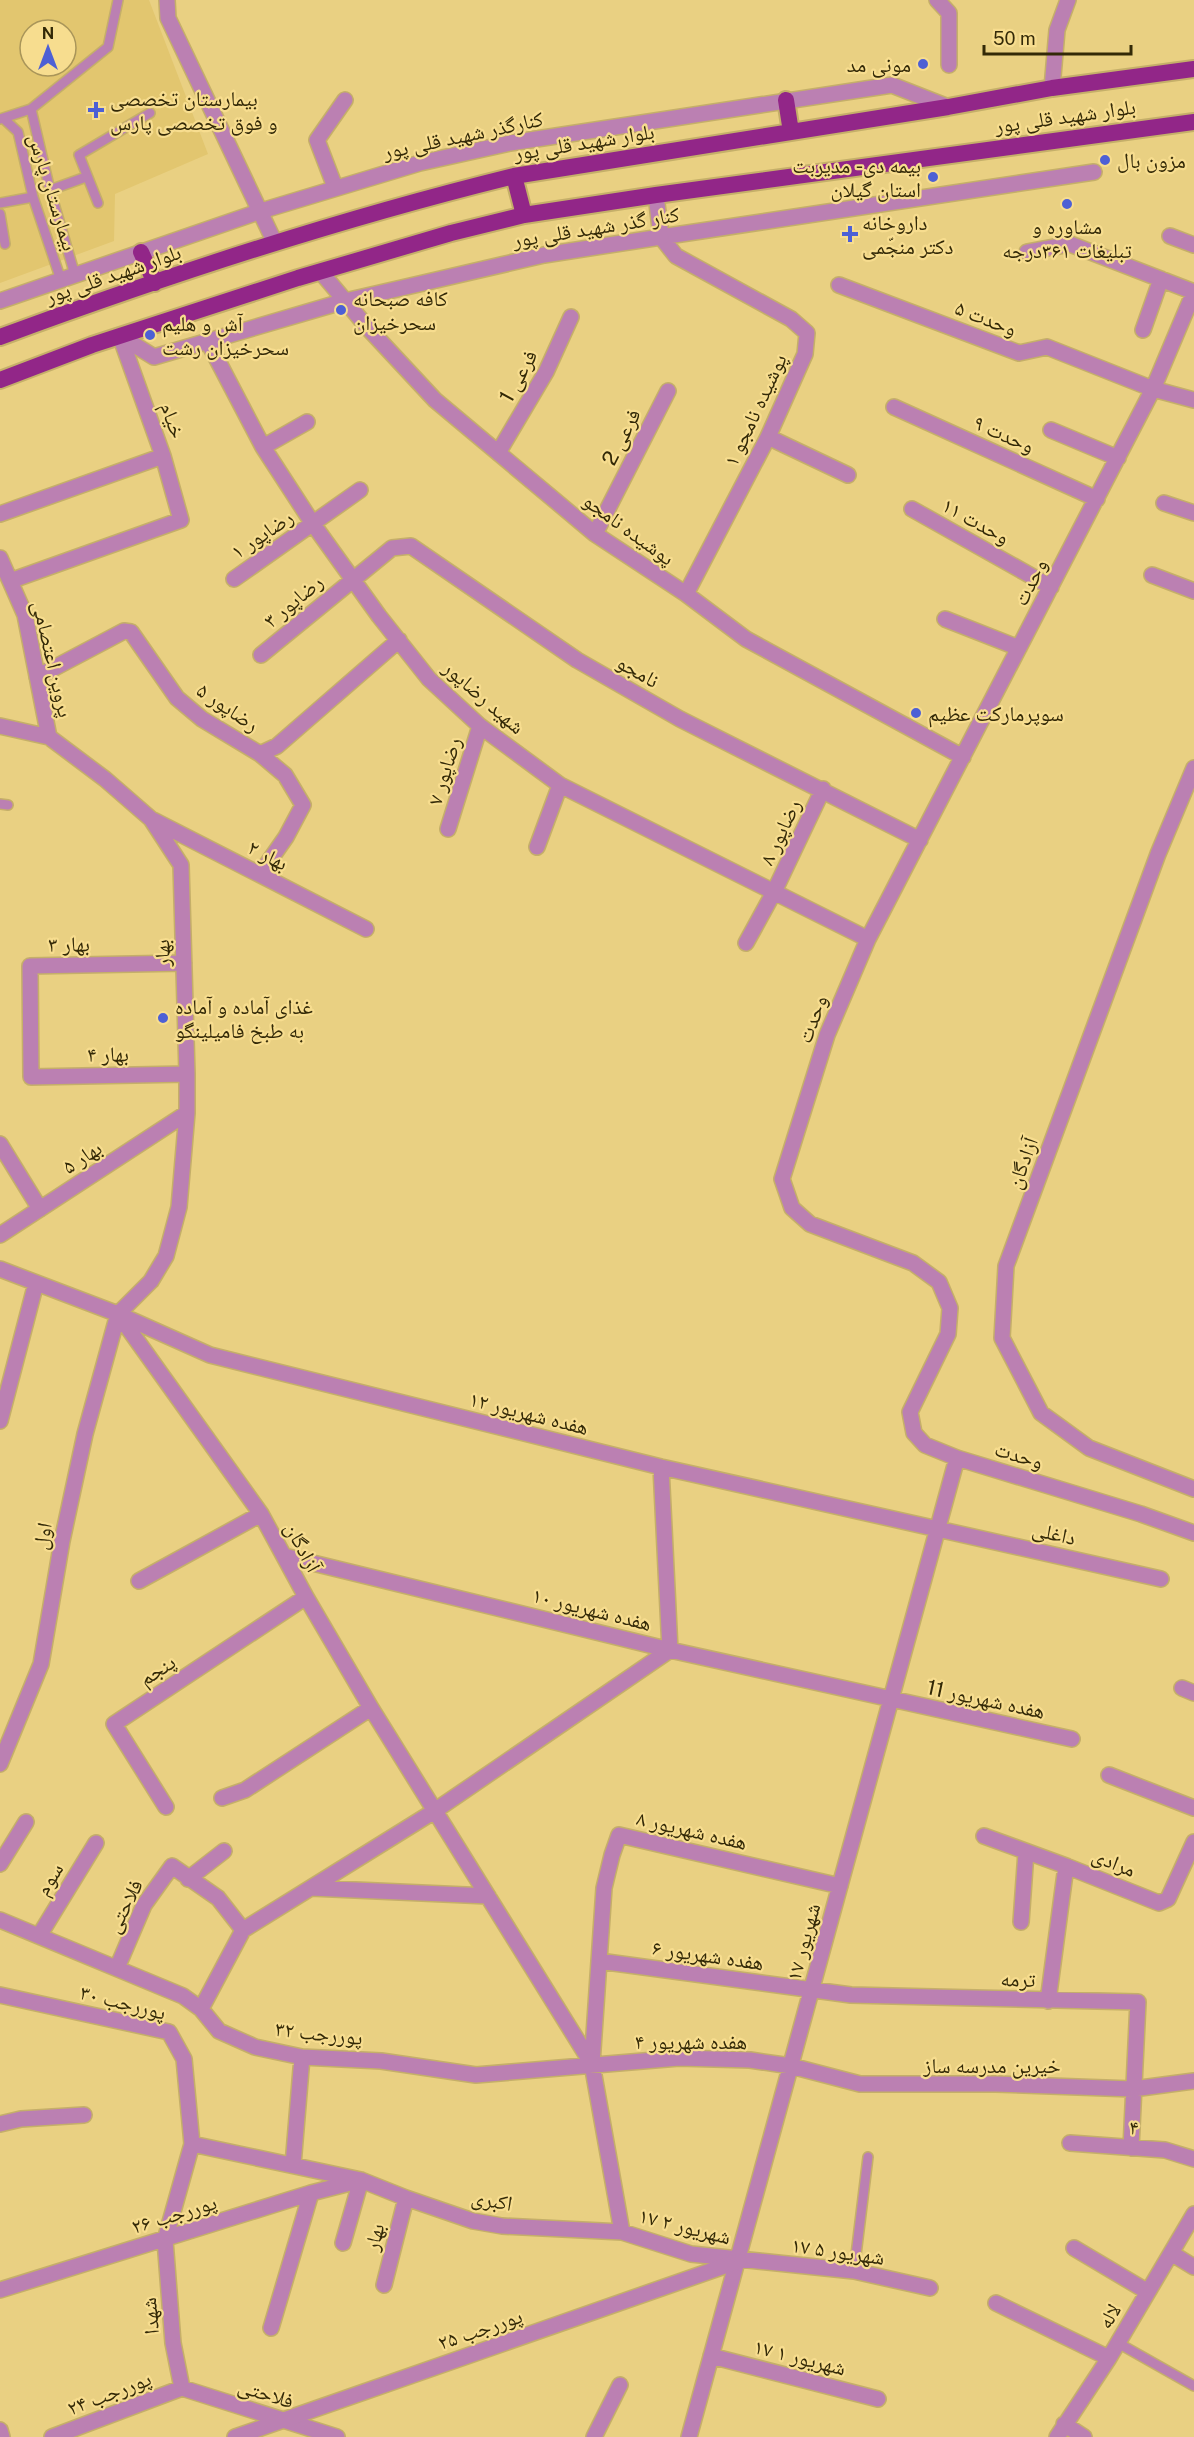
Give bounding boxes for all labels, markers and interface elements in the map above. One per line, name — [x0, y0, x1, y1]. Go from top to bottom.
north arrow — [18, 18, 78, 78]
scale bar — [984, 18, 1131, 56]
text: N — [42, 24, 54, 43]
text: 50 m — [993, 28, 1036, 49]
place label: مونی مد — [847, 52, 911, 78]
marker: مونی مد — [916, 57, 930, 71]
place label: بیمارستان تخصصی و فوق تخصصی پارس — [110, 86, 278, 136]
street label: بلوار شهید قلی پور — [992, 94, 1137, 139]
marker: بیمارستان تخصصی و فوق تخصصی پارس — [87, 101, 105, 119]
street label: کنارگذر شهید قلی پور — [380, 106, 546, 165]
street label: بلوار شهید قلی پور — [511, 119, 656, 167]
street label: بیمارستان پارس — [22, 130, 83, 254]
place label: مزون بال — [1117, 148, 1186, 173]
place label: بیمه دی - مدیربت استان گیلان — [792, 153, 921, 202]
marker: مزون بال — [1098, 153, 1112, 167]
marker: بیمه دی - مدیربت استان گیلان — [926, 170, 940, 184]
marker: مشاوره و تبلیغات ۳۶۱درجه — [1060, 197, 1074, 211]
street label: کنار گذر شهید قلی پور — [510, 201, 682, 254]
place label: داروخانه دکتر منجّمی — [862, 210, 953, 260]
place label: مشاوره و تبلیغات ۳۶۱درجه — [1002, 214, 1132, 263]
marker: داروخانه دکتر منجّمی — [843, 227, 857, 241]
street label: بلوار شهید قلی پور — [41, 239, 185, 310]
place label: کافه صبحانه سحرخیزان — [353, 286, 448, 335]
street label: وحدت ۵ — [952, 295, 1020, 341]
marker: کافه صبحانه سحرخیزان — [334, 303, 348, 317]
place label: آش و هلیم سحرخیزان رشت — [162, 311, 289, 360]
marker: آش و هلیم سحرخیزان رشت — [143, 328, 157, 342]
street label: فرعی 1 — [493, 345, 543, 407]
street label: پوشیده نامجو ۱ — [718, 350, 792, 470]
street label: خیام — [153, 399, 191, 442]
street label: فرعی 2 — [596, 405, 647, 470]
street label: وحدت ۹ — [970, 410, 1038, 458]
street label: پوشیده نامجو — [578, 488, 679, 571]
street label: وحدت ۱۱ — [938, 492, 1014, 550]
street label: رضاپور ۱ — [226, 504, 298, 564]
street label: وحدت — [1008, 554, 1052, 610]
street label: رضاپور ۳ — [258, 569, 328, 633]
street label: پروین اعتصامی — [26, 598, 79, 720]
street label: نامجو — [612, 649, 664, 693]
street label: شهید رضاپور — [437, 654, 530, 739]
street label: رضاپور ۵ — [192, 677, 264, 737]
place label: سوپرمارکت عظیم — [928, 701, 1064, 728]
marker: سوپرمارکت عظیم — [909, 706, 923, 720]
street label: رضاپور ۷ — [422, 734, 466, 808]
street label: رضاپور ۸ — [754, 795, 806, 869]
street label: بهار ۲ — [244, 834, 292, 876]
street label: بهار ۳ — [48, 931, 90, 957]
street label: بهار — [149, 939, 175, 968]
street label: وحدت — [791, 991, 833, 1047]
place label: غذای آماده و آماده به طبخ فامیلینگو — [175, 994, 313, 1044]
marker: غذای آماده و آماده به طبخ فامیلینگو — [156, 1011, 170, 1025]
street label: بهار ۴ — [87, 1041, 129, 1067]
street label: آزادگان — [1001, 1133, 1043, 1192]
street label: بهار ۵ — [58, 1135, 106, 1179]
street label: هفده شهریور ۱۲ — [467, 1386, 591, 1440]
street label: وحدت — [992, 1436, 1046, 1474]
street label: داغلی — [1030, 1516, 1078, 1551]
street label: آزادگان — [279, 1518, 327, 1577]
street label: اول — [27, 1520, 57, 1552]
street label: هفده شهریور ۱۰ — [530, 1582, 654, 1636]
street label: پنجم — [134, 1649, 181, 1693]
street label: هفده شهریور 11 — [925, 1674, 1047, 1724]
street label: هفده شهریور ۸ — [634, 1805, 750, 1855]
street label: مرادی — [1089, 1842, 1139, 1882]
street label: سوم — [30, 1858, 70, 1901]
street label: فلاحتی — [100, 1875, 149, 1938]
street label: ۱۷ شهریور — [781, 1900, 825, 1984]
street label: هفده شهریور ۶ — [651, 1935, 765, 1975]
street label: ترمه — [1000, 1966, 1036, 1992]
street label: پوررجب ۳۰ — [77, 1979, 169, 2025]
street label: پوررجب ۳۲ — [274, 2016, 364, 2050]
street label: هفده شهریور ۴ — [635, 2029, 747, 2054]
street label: خیرین مدرسه ساز — [922, 2053, 1061, 2079]
street label: ۴ — [1128, 2114, 1140, 2140]
street label: اکبری — [469, 2184, 515, 2216]
street label: پوررجب ۲۶ — [128, 2189, 220, 2239]
street label: ۱۷ شهریور ۲ — [636, 2203, 734, 2249]
street label: بهار — [358, 2221, 389, 2254]
street label: ۱۷ شهریور ۵ — [790, 2232, 886, 2270]
street label: شهدا — [136, 2297, 164, 2335]
street label: لاله — [1092, 2299, 1126, 2333]
street label: پوررجب ۲۵ — [434, 2303, 526, 2355]
street label: ۱۷ شهریور ۱ — [751, 2334, 849, 2380]
street label: پوررجب ۲۴ — [64, 2366, 154, 2421]
street label: فلاحتی — [235, 2373, 297, 2414]

